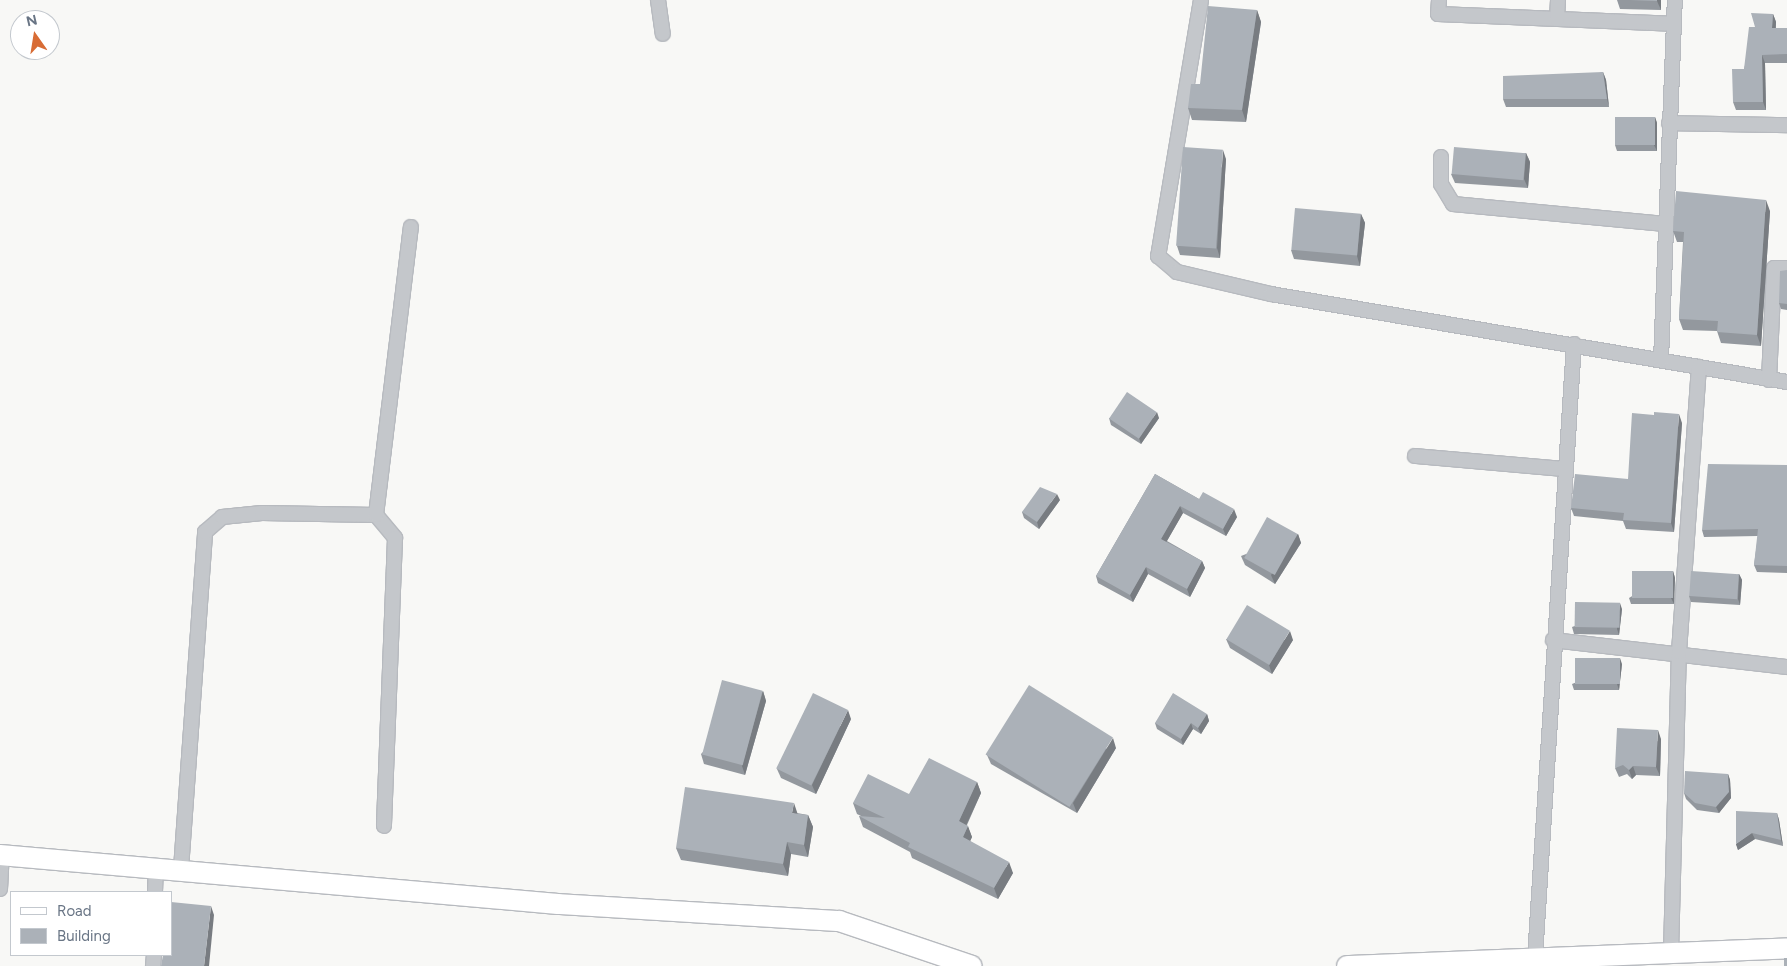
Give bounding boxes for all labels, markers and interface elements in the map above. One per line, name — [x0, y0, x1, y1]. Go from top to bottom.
north arrow — [10, 10, 60, 60]
text: N — [25, 11, 39, 30]
legend — [10, 891, 172, 956]
text: Road — [57, 902, 92, 920]
text: Building — [57, 927, 111, 945]

